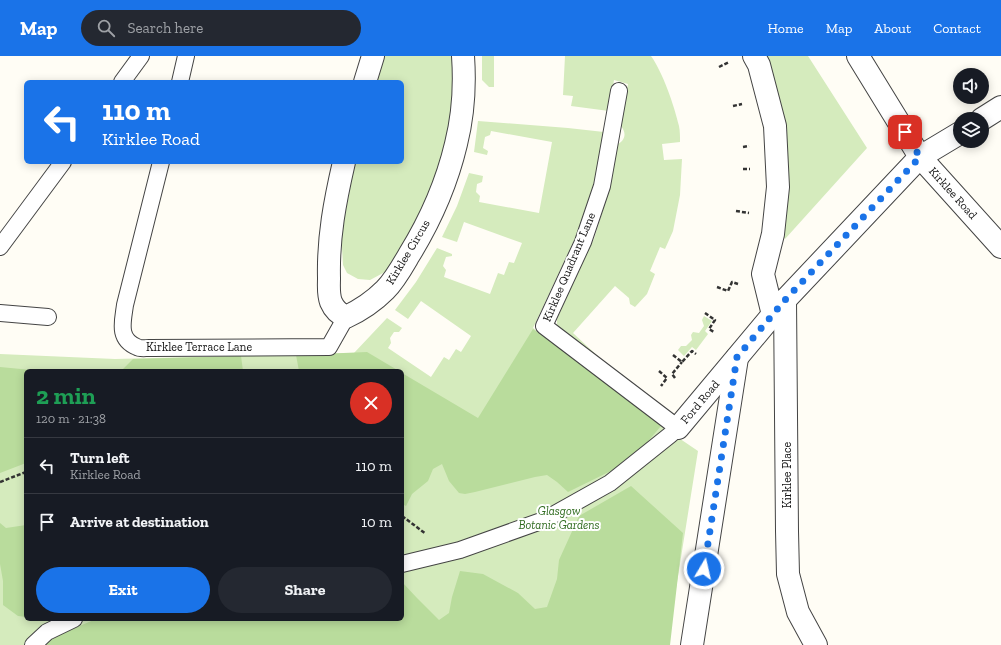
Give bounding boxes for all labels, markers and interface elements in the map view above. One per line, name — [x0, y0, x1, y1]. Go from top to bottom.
search box — [81, 10, 361, 46]
text: Map — [20, 17, 57, 40]
icon: search — [95, 17, 117, 39]
text: Search here — [127, 19, 203, 37]
text: Home — [768, 20, 804, 37]
text: Map — [826, 20, 852, 37]
text: About — [874, 20, 911, 37]
text: Contact — [933, 20, 981, 37]
map controls — [953, 68, 989, 148]
button: sound — [953, 68, 989, 104]
text: 110 m — [102, 94, 171, 127]
icon: left — [36, 96, 88, 148]
button: layers — [953, 112, 989, 148]
pin — [888, 115, 922, 149]
icon: arrive — [894, 121, 916, 143]
text: Kirklee Road — [102, 128, 200, 150]
street label: Kirklee Road — [926, 164, 980, 222]
street label: Kirklee Quadrant Lane — [540, 210, 598, 324]
street label: Kirklee Circus — [383, 217, 433, 287]
street label: Kirklee Terrace Lane — [146, 340, 252, 354]
street label: Ford Road — [678, 377, 723, 427]
text: 2 min — [36, 381, 96, 410]
button: close — [350, 382, 392, 424]
text: 120 m · 21:38 — [36, 411, 106, 426]
street label: Kirklee Place — [780, 441, 794, 508]
text: Turn left — [70, 449, 130, 467]
icon: left — [36, 455, 58, 477]
text: 110 m — [355, 457, 392, 475]
text: Kirklee Road — [70, 467, 141, 482]
park label: Glasgow Botanic Gardens — [518, 504, 600, 532]
icon: arrive — [36, 511, 58, 533]
text: Arrive at destination — [70, 513, 209, 531]
text: 10 m — [361, 513, 392, 531]
position arrow — [683, 548, 725, 590]
button: Exit — [36, 567, 210, 613]
button: Share — [218, 567, 392, 613]

